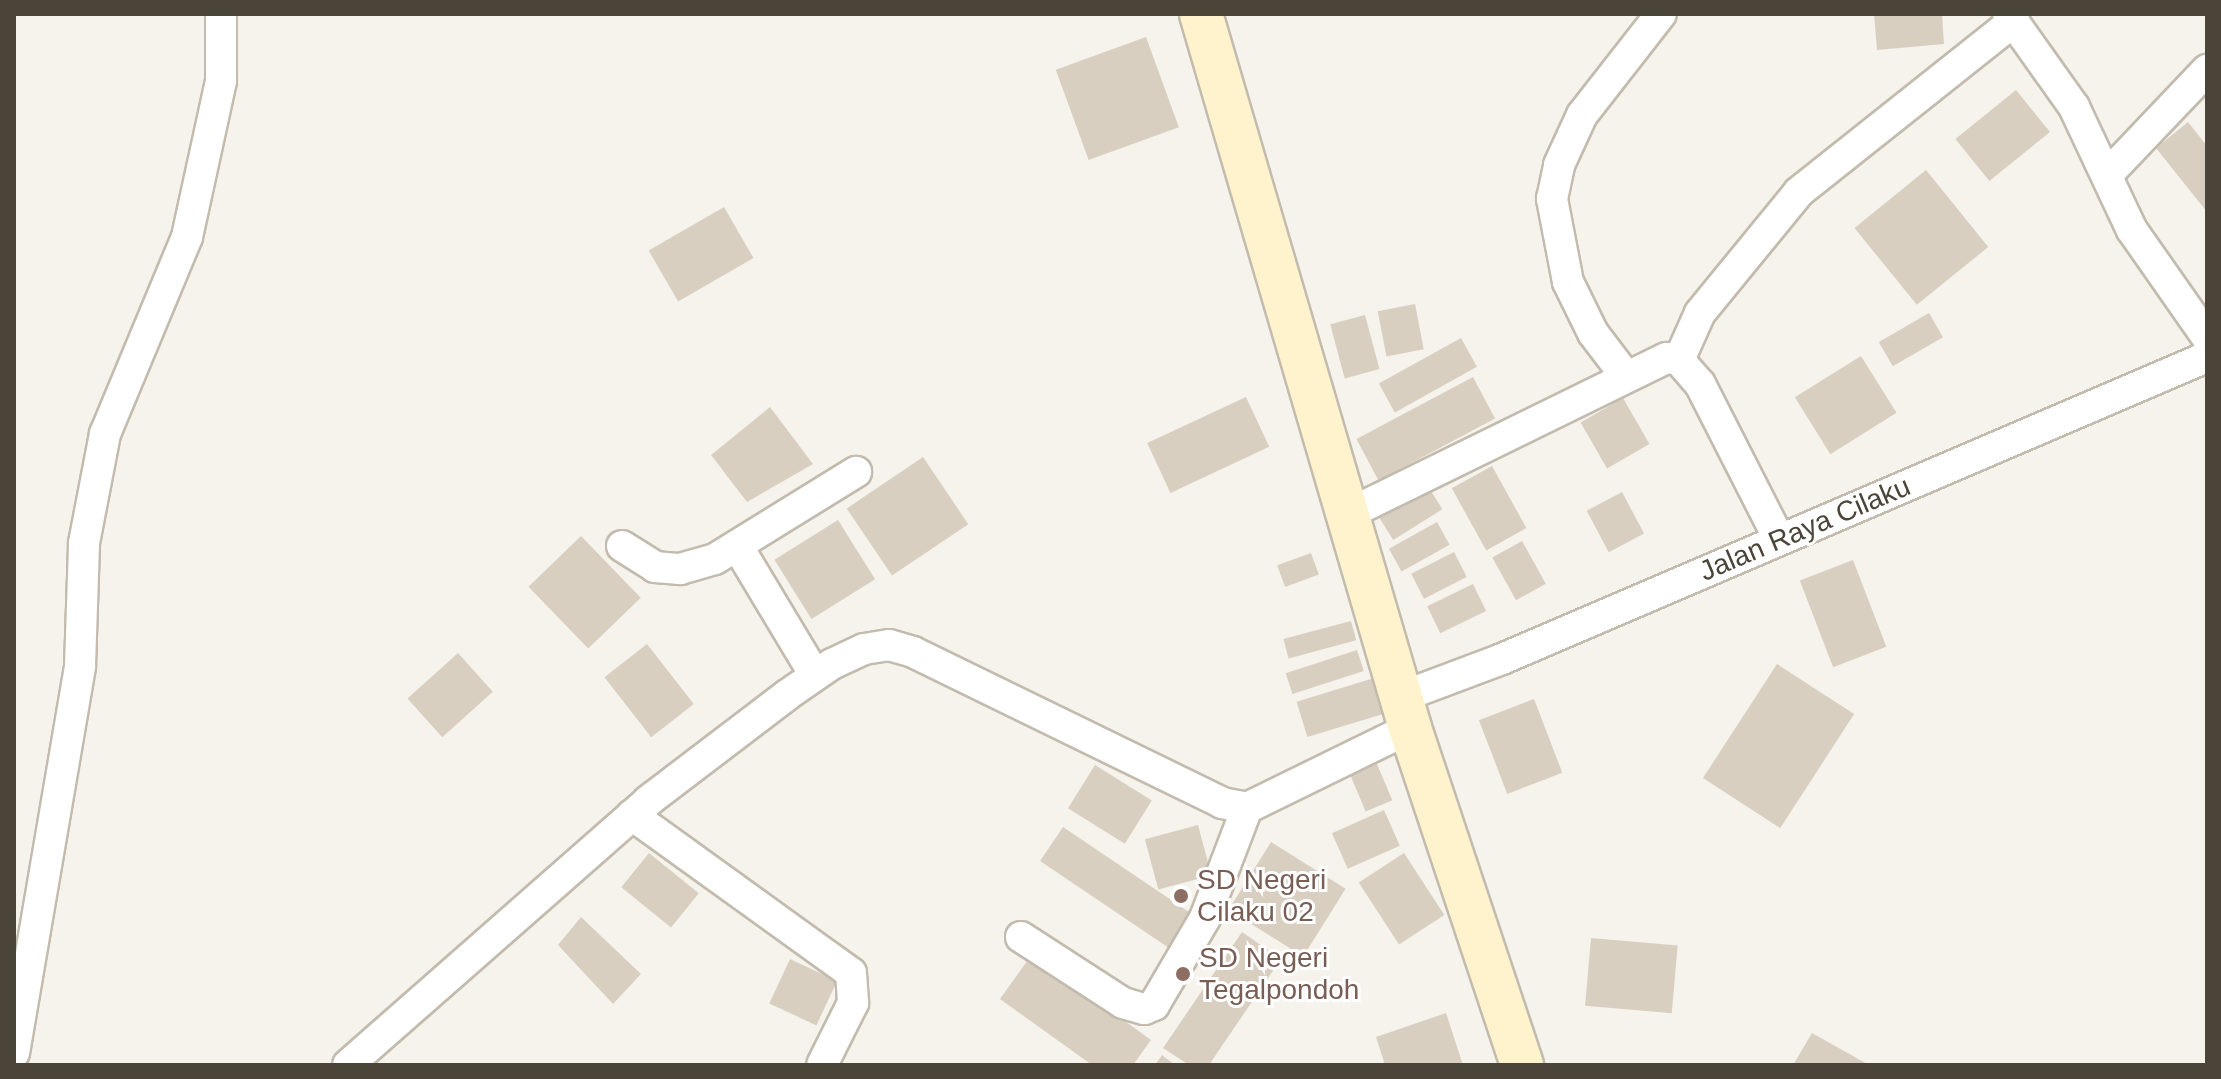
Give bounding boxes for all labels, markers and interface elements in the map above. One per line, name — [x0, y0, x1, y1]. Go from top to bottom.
street label: Jalan Raya Cilaku — [1695, 469, 1915, 589]
place label: SD Negeri Cilaku 02 — [1197, 863, 1326, 929]
marker: SD Negeri Cilaku 02 — [1172, 887, 1190, 905]
place label: SD Negeri Tegalpondoh — [1199, 941, 1359, 1007]
marker: SD Negeri Tegalpondoh — [1174, 965, 1192, 983]

